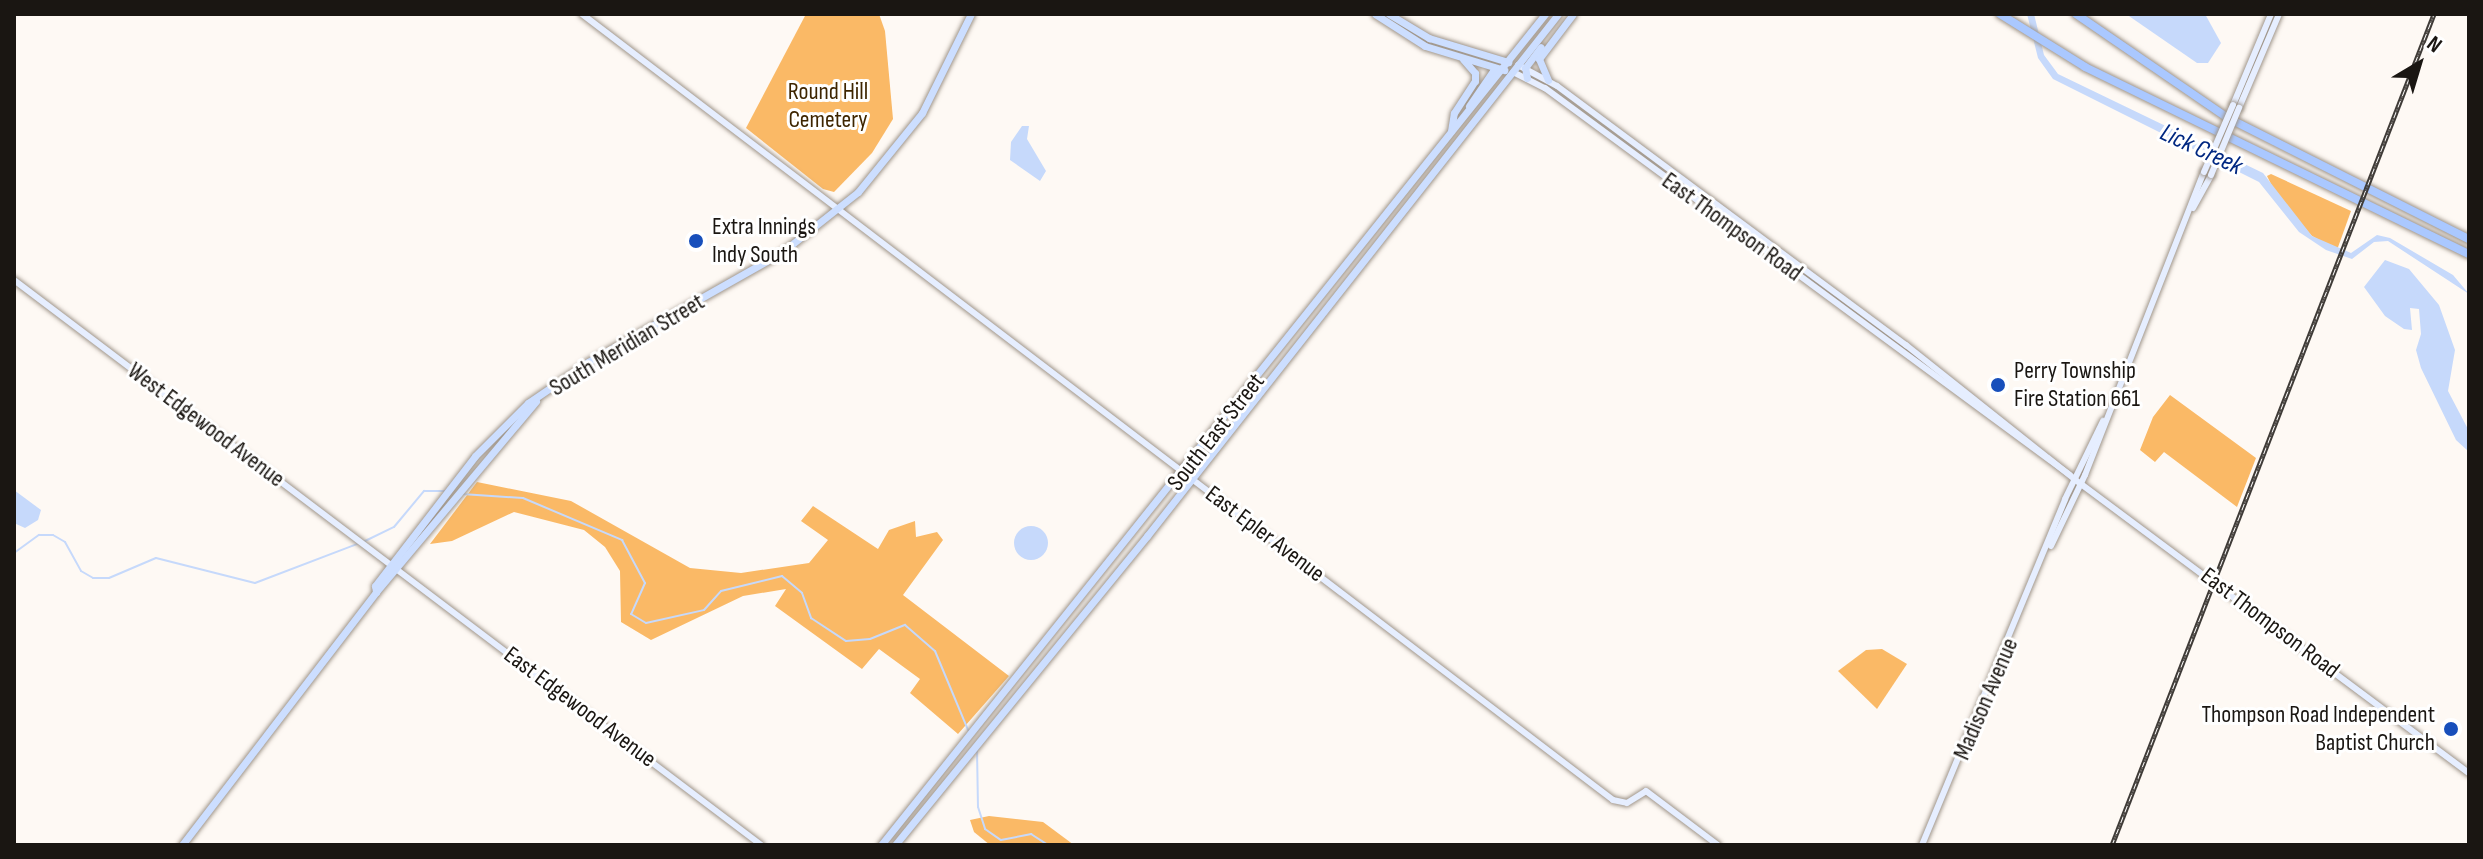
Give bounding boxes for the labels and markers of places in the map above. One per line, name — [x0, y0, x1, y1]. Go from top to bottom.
place label: Extra Innings Indy South — [712, 213, 816, 269]
marker: Extra Innings Indy South — [687, 232, 705, 250]
place label: Perry Township Fire Station 661 — [2014, 357, 2140, 413]
marker: Perry Township Fire Station 661 — [1989, 376, 2007, 394]
place label: Thompson Road Independent Baptist Church — [2201, 701, 2435, 757]
marker: Thompson Road Independent Baptist Church — [2442, 720, 2460, 738]

